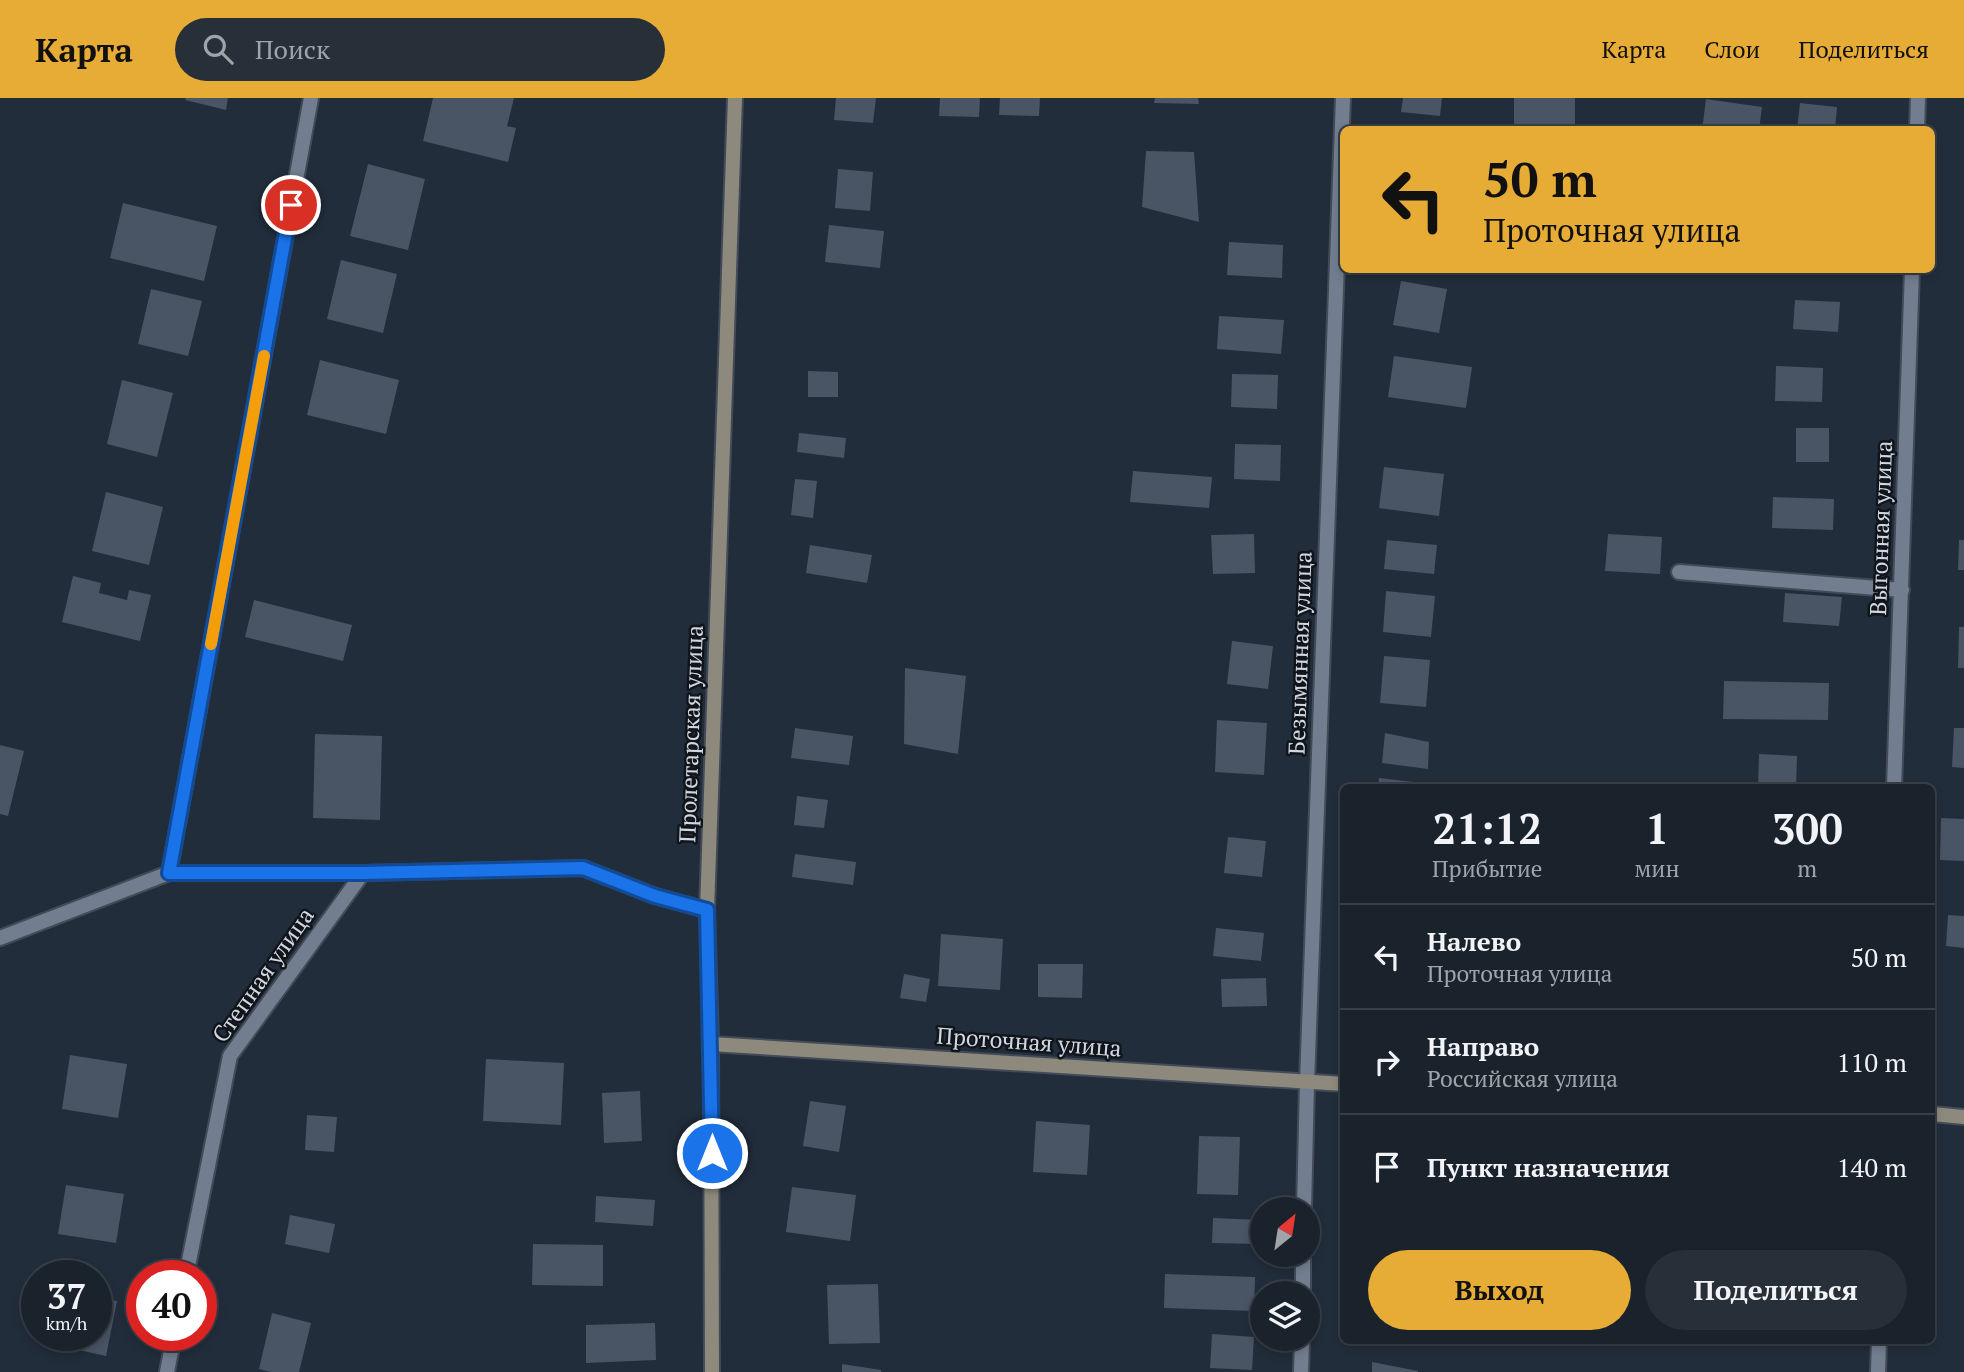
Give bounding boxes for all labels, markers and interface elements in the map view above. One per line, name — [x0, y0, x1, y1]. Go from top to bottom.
search box — [175, 18, 665, 81]
text: Карта — [35, 28, 133, 71]
icon: search — [199, 30, 237, 68]
text: Поиск — [255, 32, 330, 66]
text: Карта — [1601, 33, 1666, 65]
text: Слои — [1704, 33, 1760, 65]
text: Поделиться — [1798, 33, 1929, 65]
text: 50 m — [1483, 146, 1597, 211]
icon: left — [1368, 154, 1459, 245]
pin — [261, 175, 321, 235]
icon: arrive — [272, 186, 310, 224]
text: Проточная улица — [1483, 209, 1741, 251]
street label: Выгонная улица — [1862, 440, 1899, 616]
street label: Безымянная улица — [1280, 550, 1319, 755]
street label: Пролетарская улица — [671, 624, 710, 843]
text: 21:12 — [1433, 800, 1542, 856]
text: 1 — [1645, 800, 1669, 856]
text: 300 — [1772, 800, 1843, 856]
text: Прибытие — [1432, 853, 1542, 884]
text: мин — [1634, 853, 1680, 884]
text: m — [1797, 853, 1817, 884]
street label: Степная улица — [205, 901, 321, 1048]
text: Налево — [1427, 924, 1521, 958]
icon: left — [1368, 938, 1406, 976]
text: 50 m — [1851, 940, 1907, 974]
text: Проточная улица — [1427, 958, 1612, 989]
street label: Проточная улица — [936, 1020, 1123, 1063]
text: Направо — [1427, 1029, 1539, 1063]
icon: right — [1368, 1043, 1406, 1081]
text: 110 m — [1837, 1045, 1907, 1079]
text: Российская улица — [1427, 1063, 1618, 1094]
position arrow — [675, 1116, 749, 1190]
icon: arrive — [1368, 1148, 1406, 1186]
text: Пункт назначения — [1427, 1150, 1670, 1184]
text: 140 m — [1837, 1150, 1907, 1184]
north arrow — [1250, 1197, 1320, 1267]
map controls — [1250, 1197, 1320, 1351]
button: Выход — [1368, 1250, 1631, 1330]
button: Поделиться — [1645, 1250, 1907, 1330]
speed limit sign: 40 — [126, 1260, 217, 1351]
text: 37 — [47, 1273, 86, 1319]
button: layers — [1250, 1281, 1320, 1351]
text: km/h — [46, 1311, 87, 1335]

